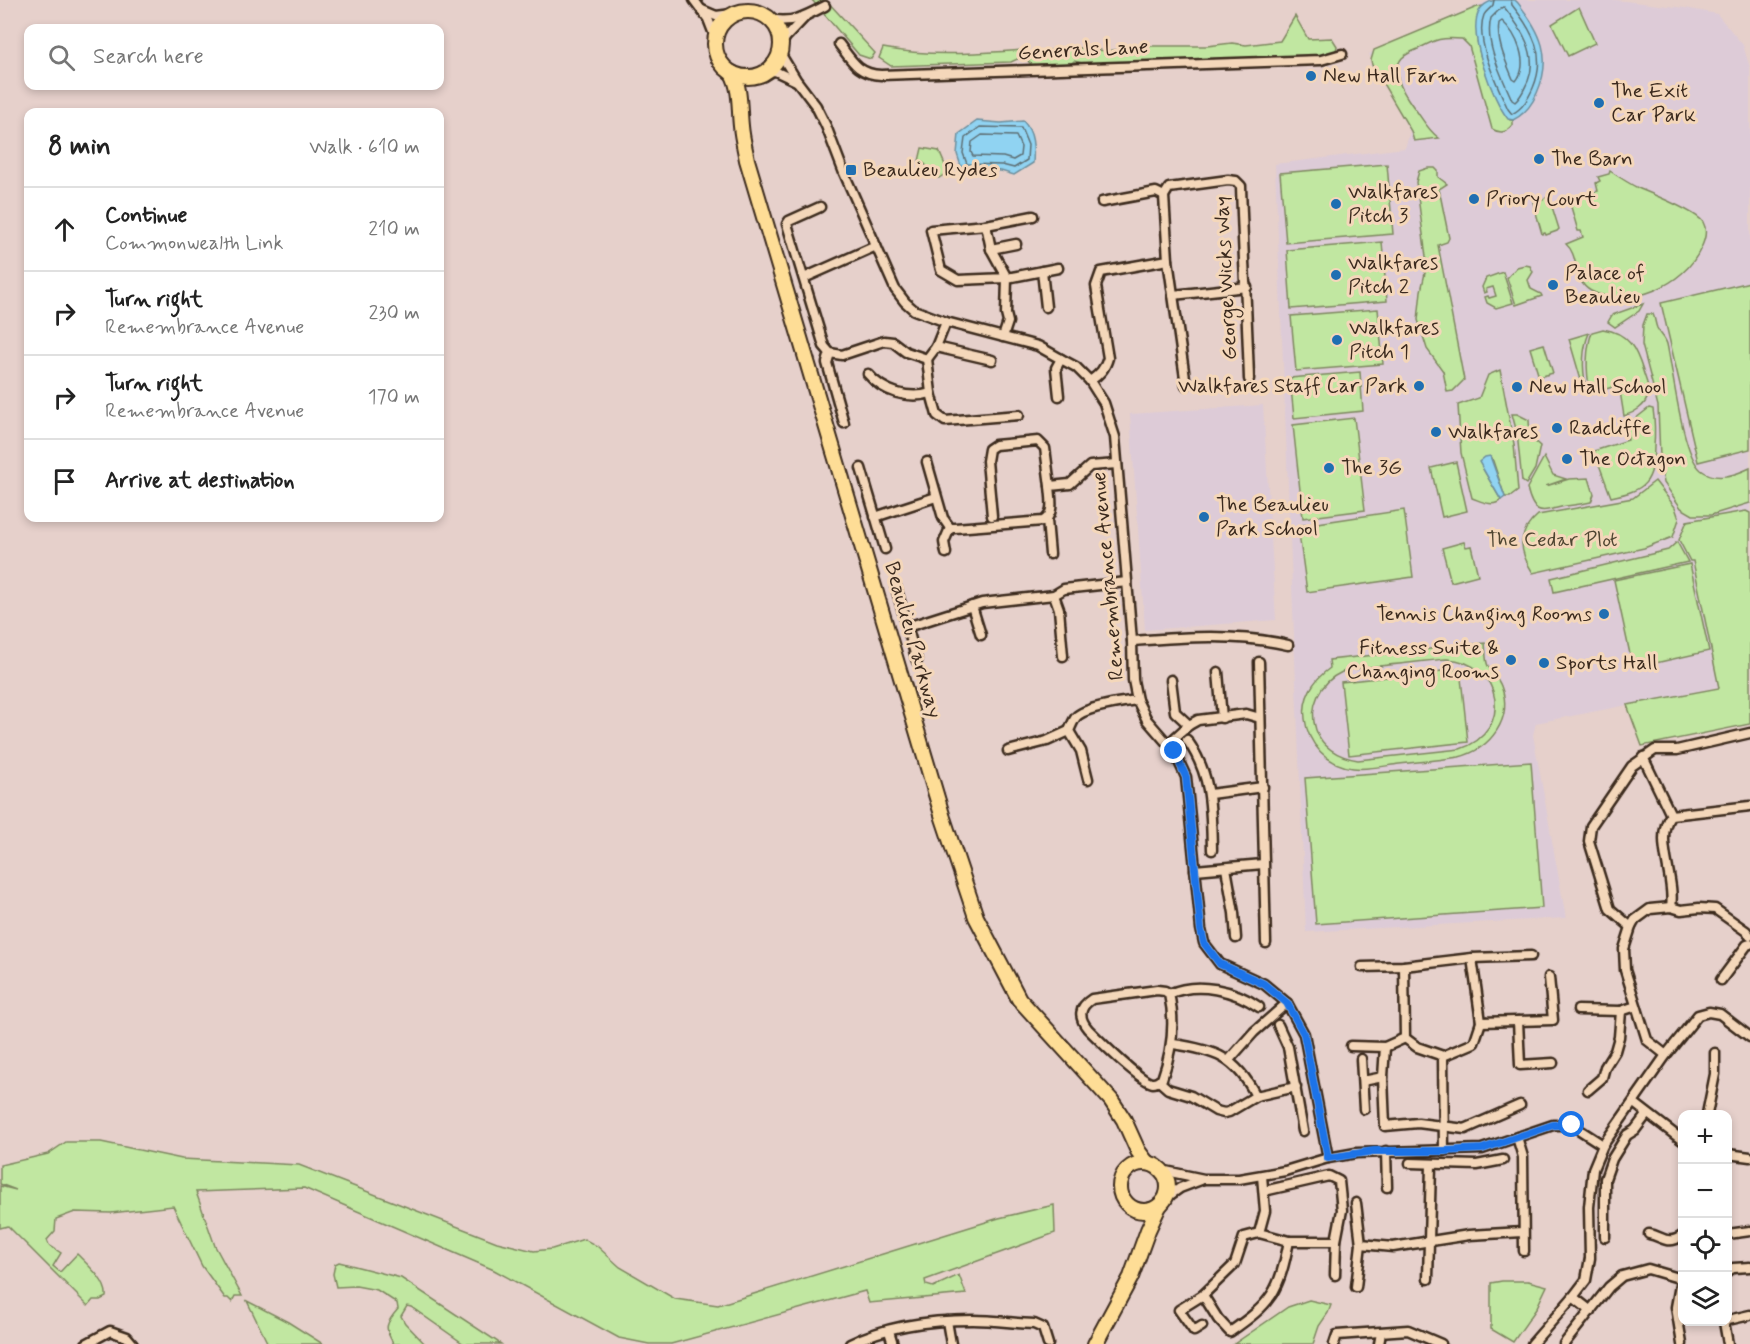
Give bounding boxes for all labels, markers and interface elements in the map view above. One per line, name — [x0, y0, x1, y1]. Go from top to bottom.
search box — [24, 24, 444, 90]
street label: Generals Lane — [1017, 33, 1149, 67]
icon: search — [45, 41, 78, 74]
text: Search here — [93, 43, 204, 71]
place label: New Hall Farm — [1323, 62, 1457, 90]
marker: New Hall Farm — [1304, 69, 1318, 83]
place label: The Exit Car Park — [1611, 77, 1696, 129]
marker: The Exit Car Park — [1592, 96, 1606, 110]
text: 8 min — [48, 130, 111, 164]
text: Walk · 610 m — [309, 134, 420, 161]
place label: The Barn — [1551, 145, 1633, 173]
marker: The Barn — [1532, 152, 1546, 166]
place label: Beaulieu Rydes — [863, 156, 997, 184]
marker: Beaulieu Rydes — [844, 163, 858, 177]
place label: Walkfares Pitch 3 — [1348, 178, 1438, 230]
place label: Priory Court — [1486, 185, 1598, 213]
marker: Priory Court — [1467, 192, 1481, 206]
street label: George Wicks Way — [1208, 195, 1245, 361]
marker: Walkfares Pitch 3 — [1329, 197, 1343, 211]
text: Continue — [105, 202, 187, 230]
icon: ahead — [48, 213, 81, 246]
text: 210 m — [368, 216, 420, 243]
text: Commonwealth Link — [105, 230, 283, 257]
place label: Walkfares Pitch 2 — [1348, 249, 1438, 301]
place label: Palace of Beaulieu — [1565, 259, 1645, 311]
marker: Walkfares Pitch 2 — [1329, 268, 1343, 282]
marker: Palace of Beaulieu — [1546, 278, 1560, 292]
text: Turn right — [105, 286, 203, 314]
icon: right — [48, 297, 81, 330]
text: 230 m — [368, 300, 420, 327]
text: Remembrance Avenue — [105, 314, 304, 341]
place label: Walkfares Pitch 1 — [1349, 314, 1439, 366]
marker: Walkfares Pitch 1 — [1330, 333, 1344, 347]
text: Turn right — [105, 370, 203, 398]
place label: Walkfares Staff Car Park — [1178, 372, 1407, 400]
place label: New Hall School — [1529, 373, 1666, 401]
marker: Walkfares Staff Car Park — [1412, 379, 1426, 393]
marker: New Hall School — [1510, 380, 1524, 394]
icon: right — [48, 381, 81, 414]
text: 170 m — [368, 384, 420, 411]
text: Remembrance Avenue — [105, 398, 304, 425]
place label: Radcliffe — [1569, 414, 1651, 442]
place label: Walkfares — [1448, 418, 1538, 446]
marker: Radcliffe — [1550, 421, 1564, 435]
marker: Walkfares — [1429, 425, 1443, 439]
place label: The Octagon — [1579, 445, 1686, 473]
marker: The Octagon — [1560, 452, 1574, 466]
place label: The 3G — [1341, 454, 1402, 482]
marker: The 3G — [1322, 461, 1336, 475]
icon: arrive — [48, 465, 81, 498]
text: Arrive at destination — [105, 467, 295, 495]
street label: Remembrance Avenue — [1085, 471, 1131, 681]
place label: The Beaulieu Park School — [1216, 491, 1329, 543]
marker: The Beaulieu Park School — [1197, 510, 1211, 524]
park label: The Cedar Plot — [1486, 526, 1618, 554]
street label: Beaulieu Parkway — [877, 559, 949, 721]
place label: Tennis Changing Rooms — [1376, 600, 1592, 630]
marker: Tennis Changing Rooms — [1597, 607, 1611, 621]
place label: Fitness Suite & Changing Rooms — [1347, 634, 1499, 687]
place label: Sports Hall — [1556, 649, 1657, 677]
marker: Fitness Suite & Changing Rooms — [1504, 653, 1518, 667]
marker: Sports Hall — [1537, 656, 1551, 670]
route end — [1160, 737, 1186, 763]
map controls — [1678, 1110, 1732, 1326]
button: + — [1678, 1110, 1732, 1164]
route start — [1558, 1111, 1584, 1137]
button: − — [1678, 1164, 1732, 1218]
button: locate — [1678, 1218, 1732, 1272]
button: layers — [1678, 1272, 1732, 1326]

